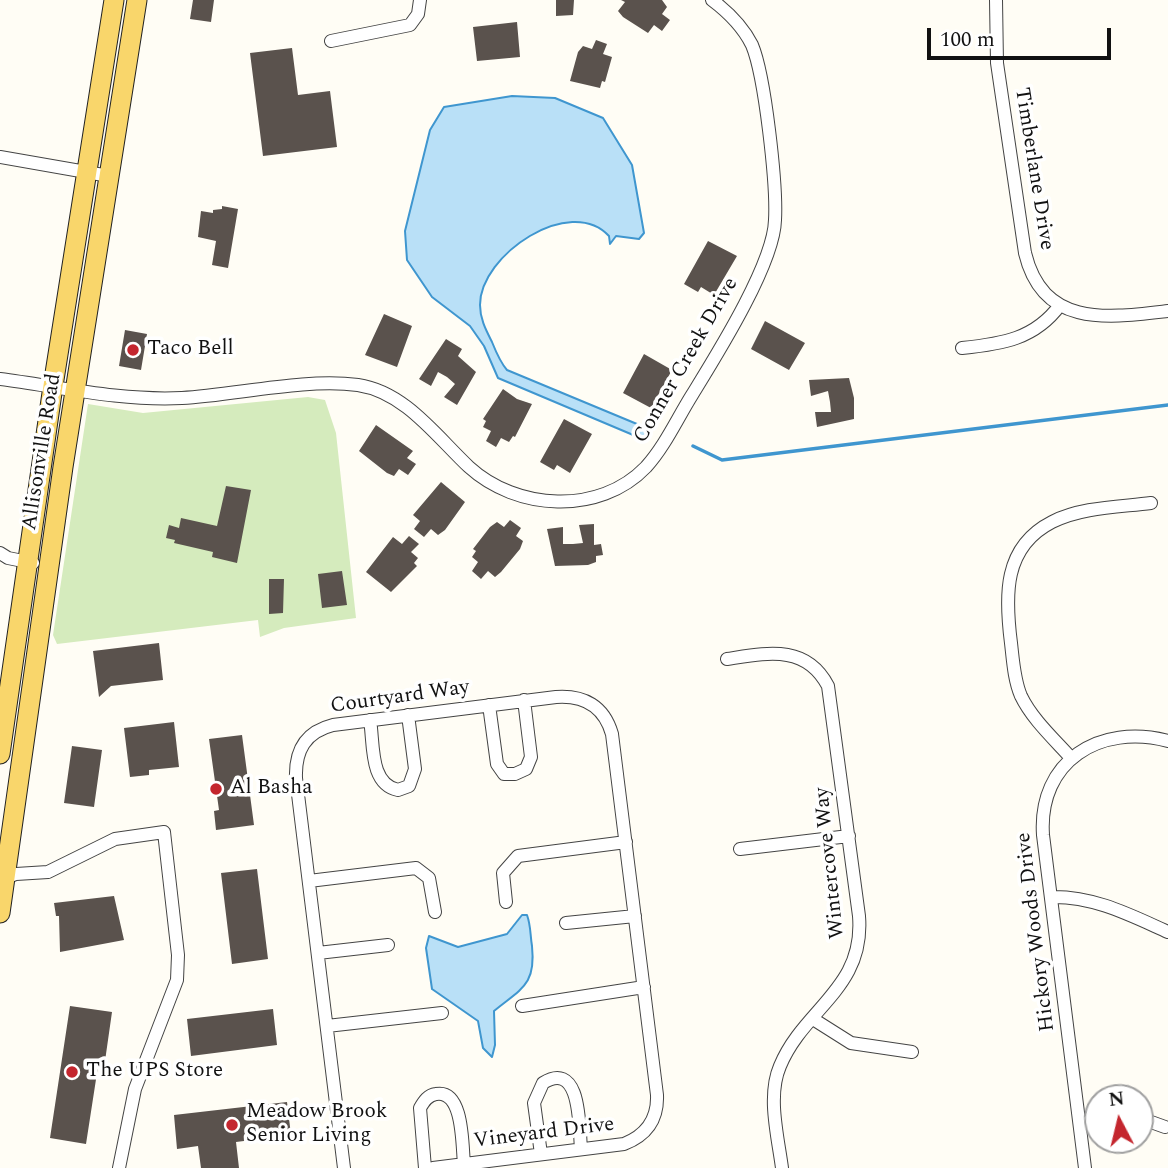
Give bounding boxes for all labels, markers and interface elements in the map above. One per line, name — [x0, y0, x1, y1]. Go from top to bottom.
scale bar — [930, 14, 1114, 58]
text: 100 m — [940, 24, 995, 56]
street label: Timberlane Drive — [1008, 86, 1058, 252]
street label: Conner Creek Drive — [629, 274, 745, 448]
place label: Taco Bell — [147, 337, 234, 363]
marker: Taco Bell — [125, 342, 141, 358]
street label: Allisonville Road — [18, 372, 68, 532]
street label: Courtyard Way — [329, 676, 471, 720]
place label: Al Basha — [230, 776, 313, 802]
marker: Al Basha — [208, 781, 224, 797]
street label: Wintercove Way — [811, 786, 851, 940]
street label: Hickory Woods Drive — [1012, 831, 1062, 1033]
place label: The UPS Store — [86, 1059, 223, 1085]
marker: The UPS Store — [64, 1064, 80, 1080]
north arrow — [1084, 1084, 1154, 1154]
text: N — [1107, 1084, 1126, 1115]
place label: Meadow Brook Senior Living — [246, 1100, 387, 1150]
street label: Vineyard Drive — [472, 1113, 616, 1155]
marker: Meadow Brook Senior Living — [224, 1117, 240, 1133]

